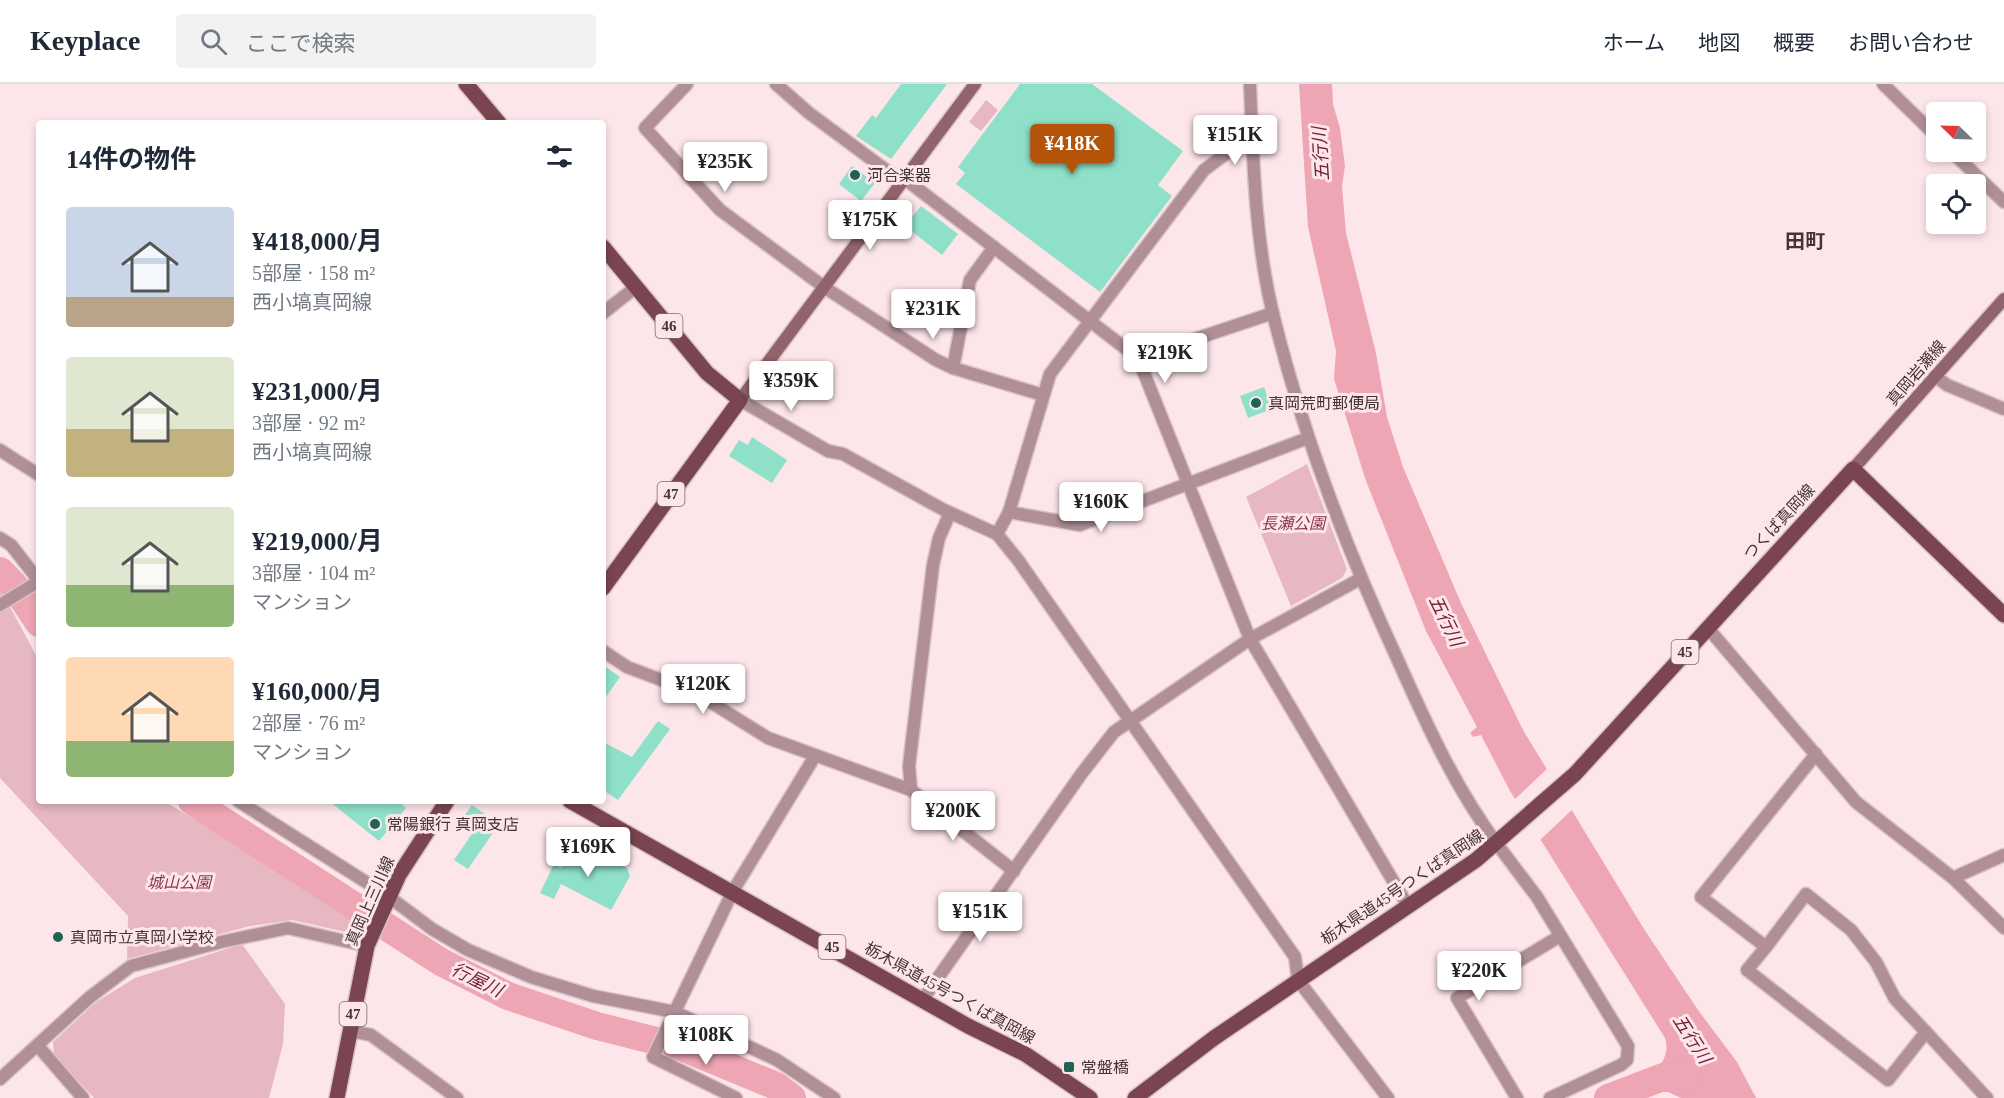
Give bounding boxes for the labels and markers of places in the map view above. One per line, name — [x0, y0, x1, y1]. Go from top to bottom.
pin: ¥151K — [1193, 115, 1277, 166]
pin: ¥418K — [1030, 124, 1114, 175]
pin: ¥235K — [683, 142, 767, 193]
place label: 河合楽器 — [867, 167, 931, 184]
marker: 河合楽器 — [848, 168, 862, 182]
pin: ¥175K — [828, 200, 912, 251]
pin: ¥231K — [891, 289, 975, 340]
pin: ¥219K — [1123, 333, 1207, 384]
pin: ¥359K — [749, 361, 833, 412]
place label: 真岡荒町郵便局 — [1268, 395, 1380, 412]
marker: 真岡荒町郵便局 — [1249, 396, 1263, 410]
pin: ¥160K — [1059, 482, 1143, 533]
pin: ¥120K — [661, 664, 745, 715]
pin: ¥200K — [911, 791, 995, 842]
place label: 常陽銀行 真岡支店 — [387, 816, 519, 833]
marker: 常陽銀行 真岡支店 — [368, 817, 382, 831]
pin: ¥169K — [546, 827, 630, 878]
pin: ¥151K — [938, 892, 1022, 943]
place label: 真岡市立真岡小学校 — [70, 929, 214, 946]
marker: 真岡市立真岡小学校 — [51, 930, 65, 944]
pin: ¥220K — [1437, 951, 1521, 1002]
pin: ¥108K — [664, 1015, 748, 1066]
place label: 常盤橋 — [1081, 1059, 1129, 1076]
marker: 常盤橋 — [1062, 1060, 1076, 1074]

